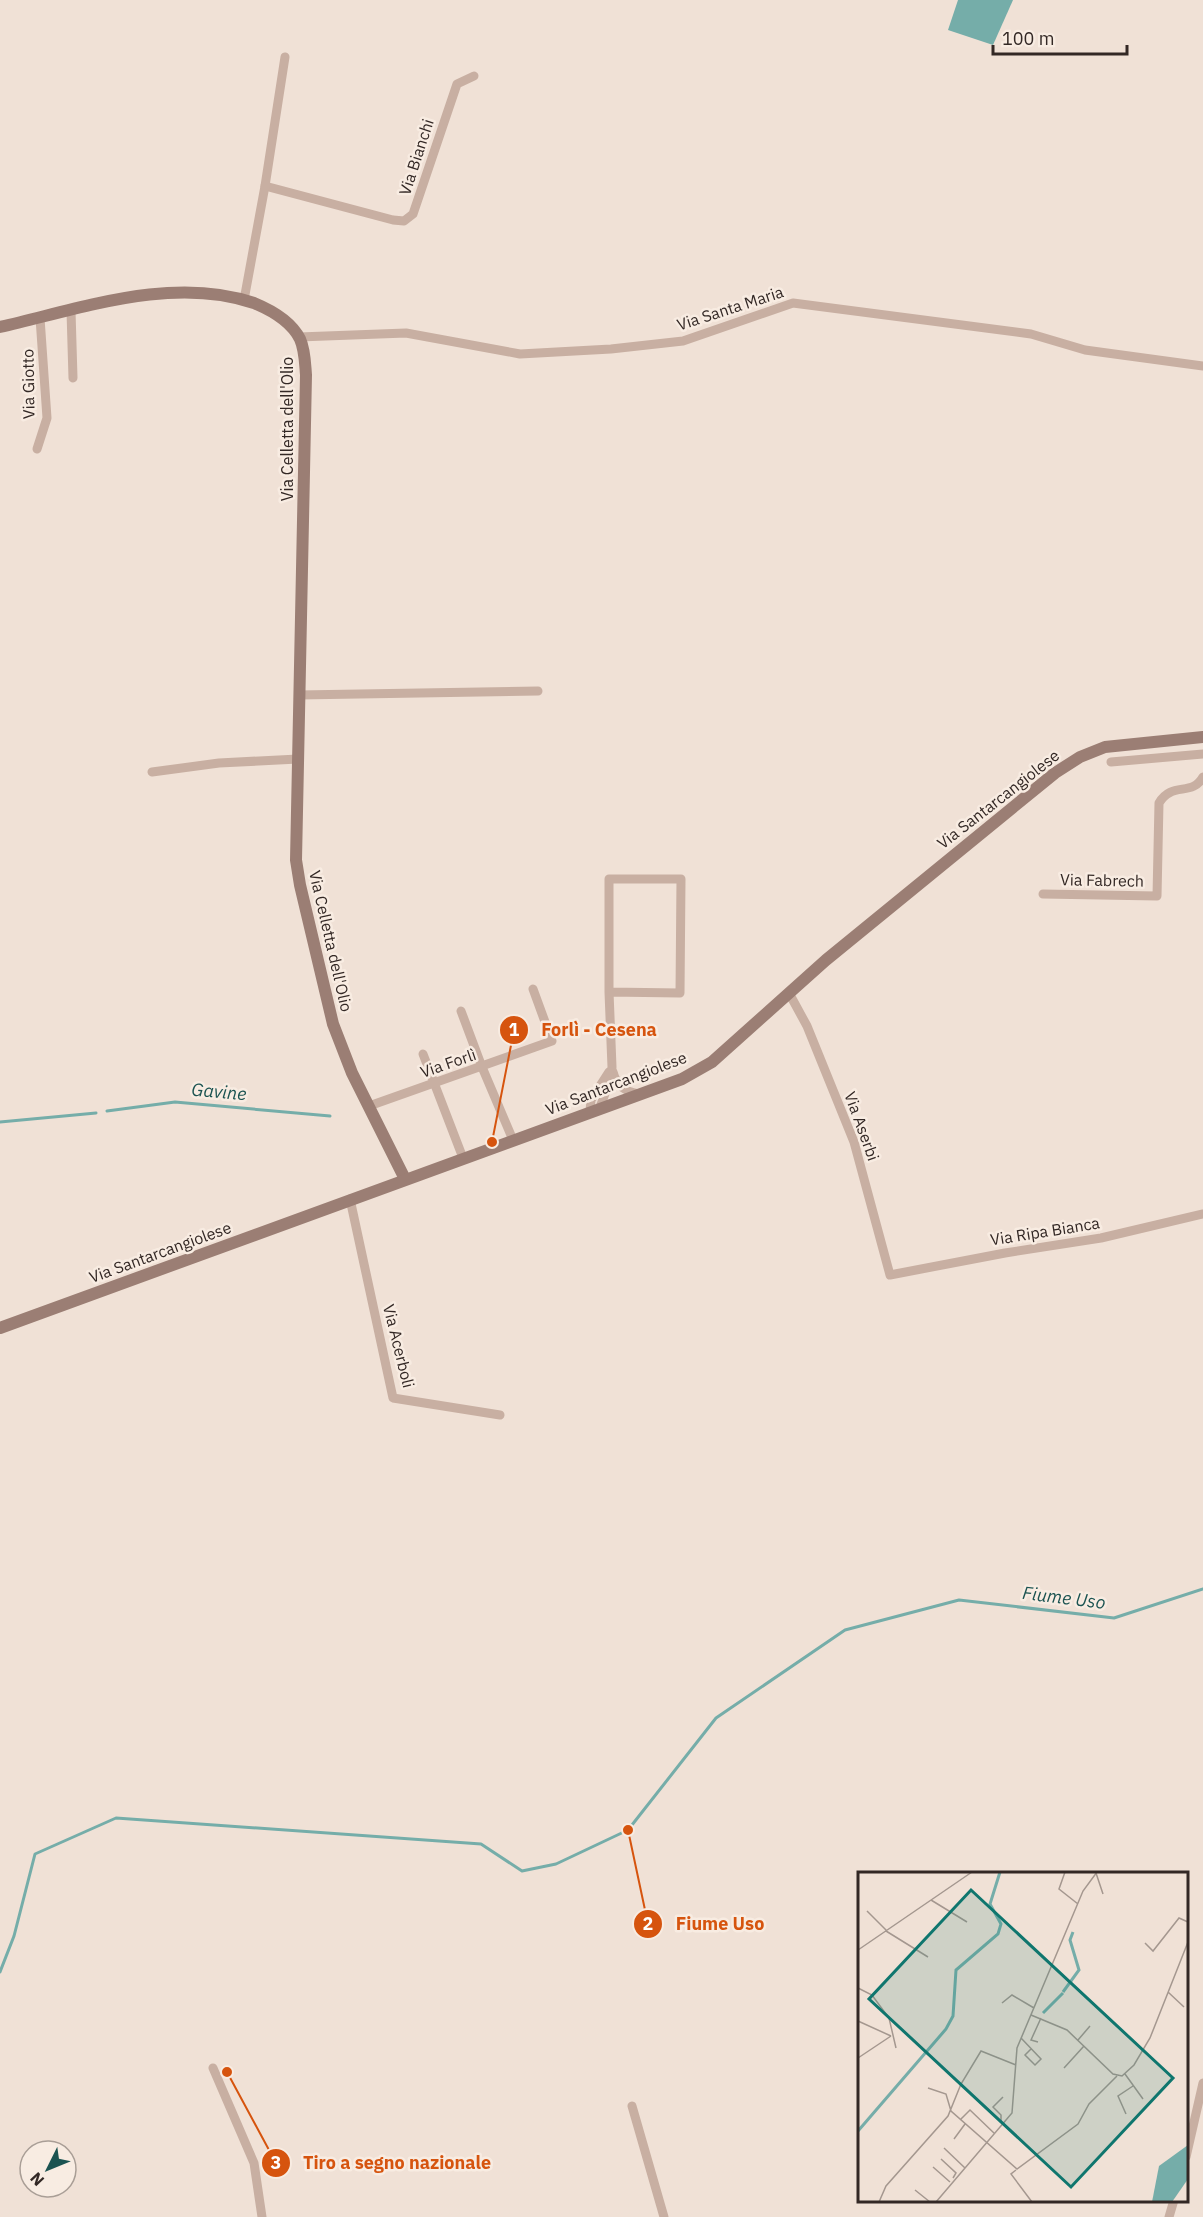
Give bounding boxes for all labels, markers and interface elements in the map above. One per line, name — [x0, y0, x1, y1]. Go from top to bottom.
scale bar — [993, 18, 1126, 56]
text: 100 m — [1002, 27, 1054, 50]
street label: Via Bianchi — [394, 116, 438, 198]
street label: Via Santa Maria — [674, 281, 786, 335]
street label: Via Giotto — [17, 349, 39, 419]
street label: Via Celletta dell'Olio — [277, 357, 297, 501]
street label: Via Santarcangiolese — [933, 745, 1063, 853]
street label: Via Celletta dell'Olio — [305, 868, 357, 1014]
street label: Via Fabrech — [1060, 869, 1144, 891]
callout: Forlì - Cesena — [499, 1012, 669, 1048]
text: 1 — [509, 1018, 520, 1041]
text: Forlì - Cesena — [541, 1018, 657, 1041]
street label: Via Forlì — [417, 1044, 479, 1082]
street label: Via Santarcangiolese — [543, 1047, 690, 1119]
water label: Gavine — [191, 1078, 247, 1105]
street label: Via Aserbi — [840, 1089, 884, 1163]
street label: Via Ripa Bianca — [989, 1212, 1102, 1250]
street label: Via Santarcangiolese — [86, 1217, 234, 1287]
street label: Via Acerboli — [379, 1302, 419, 1390]
water label: Fiume Uso — [1021, 1581, 1107, 1614]
inset map — [858, 1872, 1188, 2202]
callout: Fiume Uso — [633, 1906, 776, 1942]
text: 2 — [643, 1912, 653, 1935]
text: Fiume Uso — [676, 1912, 764, 1935]
north arrow — [18, 2139, 78, 2199]
callout: Tiro a segno nazionale — [261, 2145, 503, 2181]
text: 3 — [271, 2151, 281, 2174]
text: Tiro a segno nazionale — [303, 2151, 491, 2174]
text: N — [26, 2168, 48, 2190]

